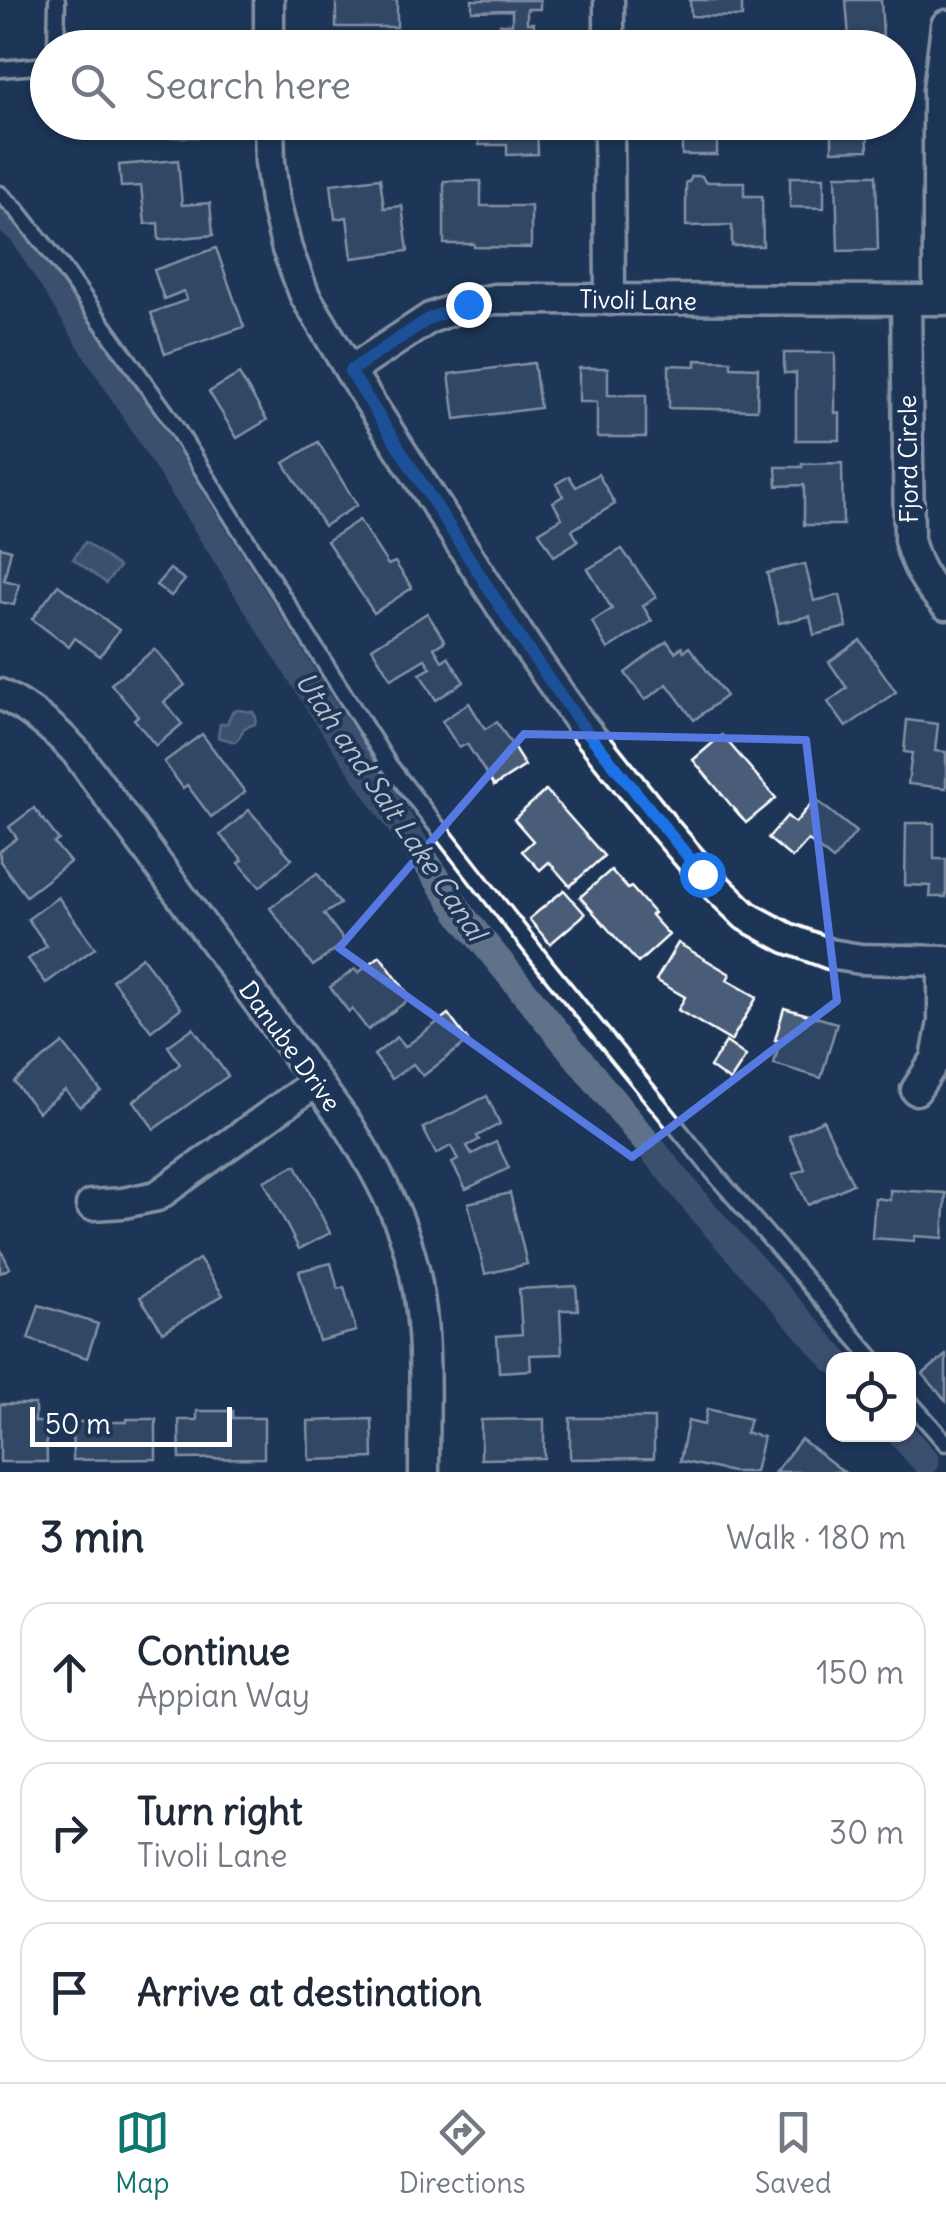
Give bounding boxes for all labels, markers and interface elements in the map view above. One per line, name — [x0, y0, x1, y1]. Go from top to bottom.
search box — [30, 30, 916, 140]
icon: search — [65, 58, 120, 113]
text: Search here — [145, 62, 351, 109]
route end — [446, 282, 492, 328]
street label: Tivoli Lane — [579, 283, 697, 317]
street label: Fjord Circle — [891, 395, 925, 523]
water label: Utah and Salt Lake Canal — [288, 665, 496, 950]
route start — [680, 852, 726, 898]
street label: Danube Drive — [232, 975, 348, 1117]
map controls — [826, 1352, 916, 1442]
button: locate — [826, 1352, 916, 1442]
scale bar — [30, 1402, 232, 1446]
text: 50 m — [45, 1406, 111, 1442]
text: 3 min — [40, 1511, 144, 1563]
text: Walk · 180 m — [726, 1517, 906, 1558]
text: Continue — [137, 1628, 290, 1675]
icon: ahead — [42, 1645, 97, 1700]
text: 150 m — [816, 1652, 904, 1693]
text: Appian Way — [137, 1675, 310, 1716]
text: Turn right — [137, 1788, 303, 1835]
icon: right — [42, 1805, 97, 1860]
text: 30 m — [829, 1812, 904, 1853]
text: Tivoli Lane — [137, 1835, 288, 1876]
icon: arrive — [42, 1965, 97, 2020]
text: Arrive at destination — [137, 1969, 482, 2016]
tab: Map — [115, 2105, 170, 2201]
tab: Directions — [399, 2105, 525, 2201]
tab: Saved — [755, 2105, 831, 2201]

